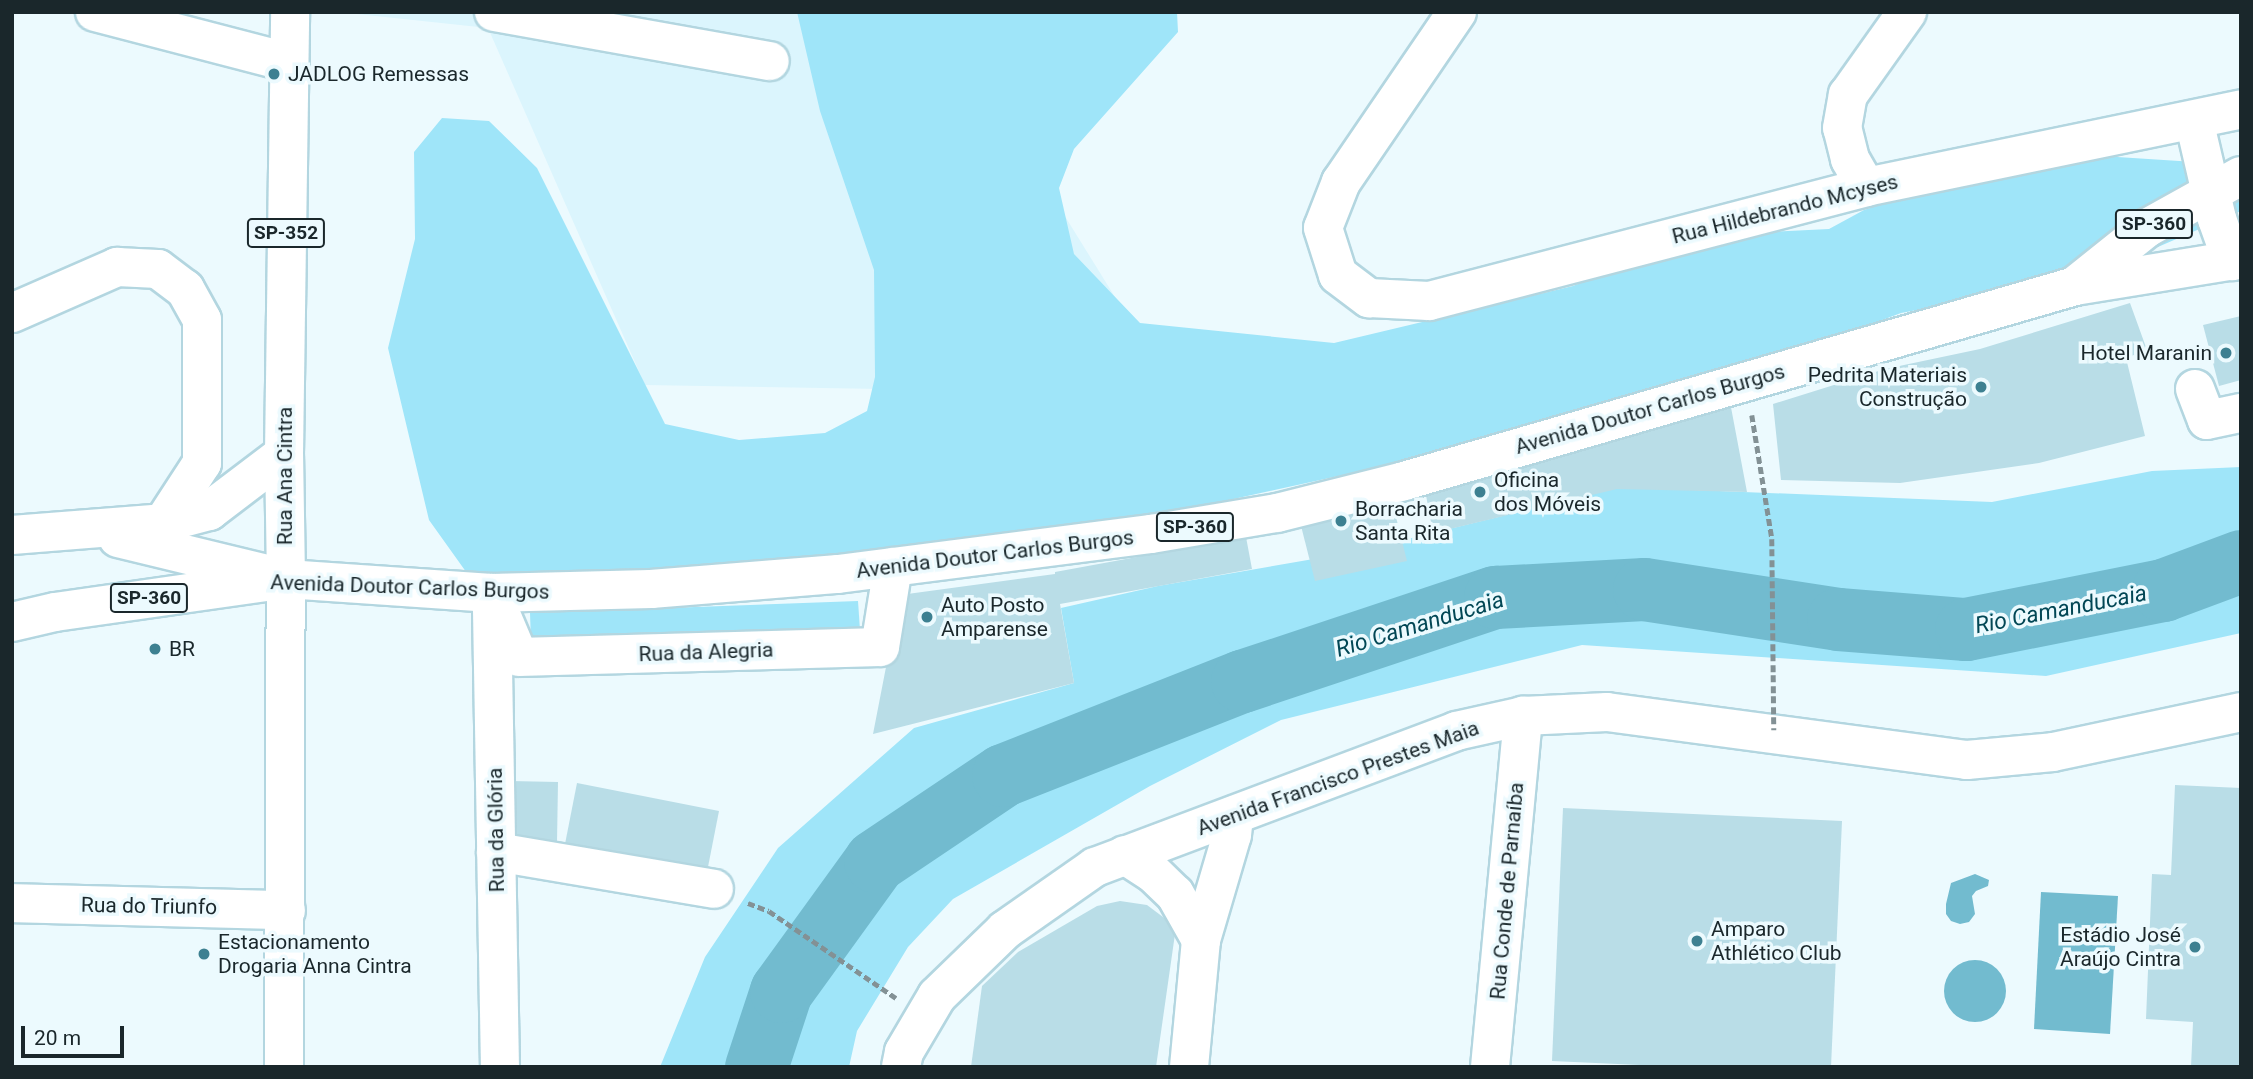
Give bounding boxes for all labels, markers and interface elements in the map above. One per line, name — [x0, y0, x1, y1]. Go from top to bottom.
place label: JADLOG Remessas — [288, 61, 469, 87]
marker: JADLOG Remessas — [266, 66, 282, 82]
street label: Rua Hildebrando Mcyses — [1669, 169, 1901, 249]
road number: SP-360 — [2114, 208, 2194, 240]
road number: SP-352 — [246, 218, 326, 248]
place label: Hotel Maranin — [2081, 340, 2212, 366]
marker: Hotel Maranin — [2218, 345, 2234, 361]
street label: Avenida Doutor Carlos Burgos — [1512, 358, 1788, 460]
place label: Pedrita Materiais Construção — [1808, 362, 1967, 412]
marker: Pedrita Materiais Construção — [1973, 379, 1989, 395]
street label: Rua Ana Cintra — [272, 407, 298, 545]
place label: Oficina dos Móveis — [1494, 467, 1601, 517]
marker: Oficina dos Móveis — [1472, 484, 1488, 500]
place label: Borracharia Santa Rita — [1355, 496, 1463, 546]
road number: SP-360 — [1155, 512, 1235, 542]
marker: Borracharia Santa Rita — [1333, 513, 1349, 529]
street label: Avenida Doutor Carlos Burgos — [855, 524, 1135, 584]
street label: Avenida Doutor Carlos Burgos — [270, 570, 550, 604]
water label: Rio Camanducaia — [1973, 580, 2149, 640]
road number: SP-360 — [109, 582, 189, 614]
water label: Rio Camanducaia — [1333, 586, 1507, 664]
place label: Auto Posto Amparense — [941, 592, 1048, 642]
marker: Auto Posto Amparense — [919, 609, 935, 625]
place label: BR — [169, 636, 195, 662]
street label: Rua da Alegria — [638, 637, 774, 667]
marker: BR — [147, 641, 163, 657]
street label: Avenida Francisco Prestes Maia — [1194, 715, 1482, 841]
street label: Rua da Glória — [482, 767, 510, 893]
street label: Rua Conde de Parnaíba — [1485, 781, 1529, 1001]
street label: Rua do Triunfo — [80, 892, 218, 920]
place label: Amparo Athlético Club — [1711, 916, 1842, 966]
place label: Estádio José Araújo Cintra — [2060, 922, 2181, 972]
place label: Estacionamento Drogaria Anna Cintra — [218, 929, 412, 979]
marker: Amparo Athlético Club — [1689, 933, 1705, 949]
marker: Estádio José Araújo Cintra — [2187, 939, 2203, 955]
marker: Estacionamento Drogaria Anna Cintra — [196, 946, 212, 962]
scale bar — [24, 1012, 128, 1056]
text: 20 m — [34, 1026, 81, 1050]

